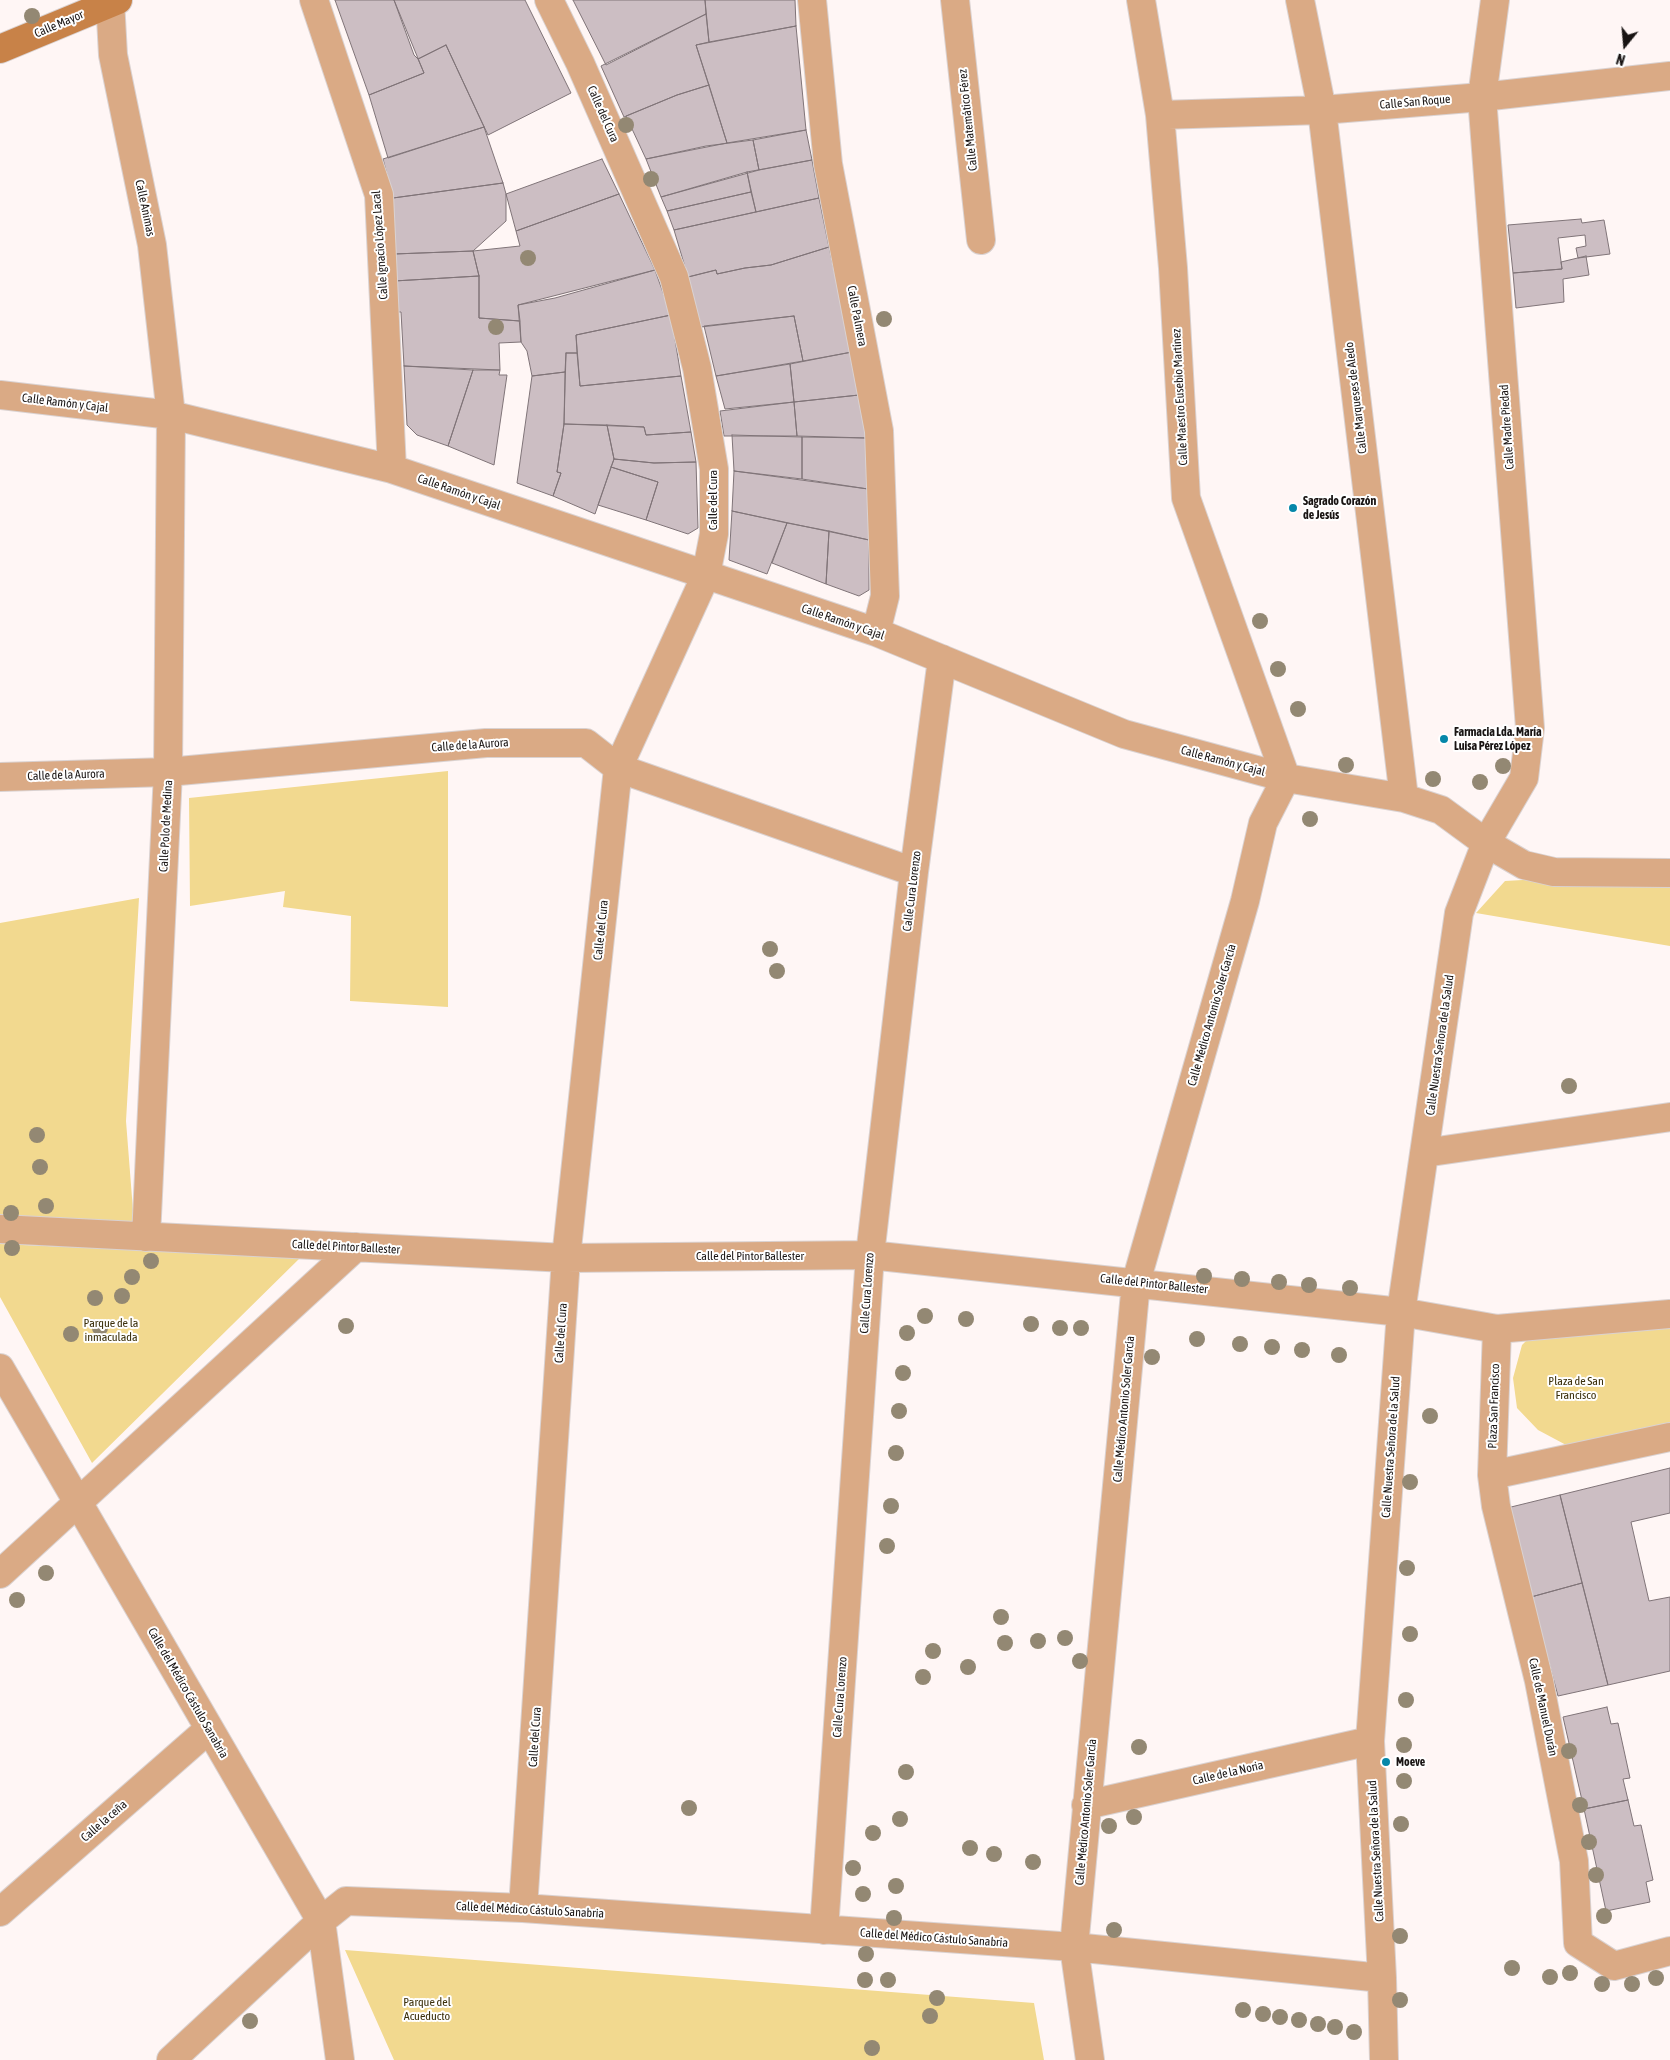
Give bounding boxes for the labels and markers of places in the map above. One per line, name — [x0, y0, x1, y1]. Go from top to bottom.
place label: Sagrado Corazón de Jesús — [1303, 494, 1376, 522]
marker: Sagrado Corazón de Jesús — [1287, 502, 1299, 514]
place label: Farmacia Lda. María Luisa Pérez López — [1454, 725, 1542, 753]
marker: Farmacia Lda. María Luisa Pérez López — [1438, 733, 1450, 745]
place label: Moeve — [1396, 1755, 1425, 1769]
marker: Moeve — [1380, 1756, 1392, 1768]

